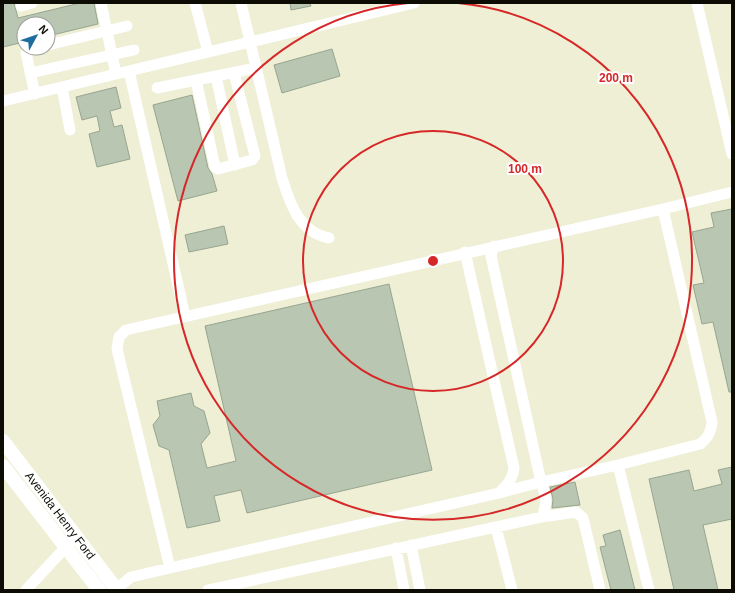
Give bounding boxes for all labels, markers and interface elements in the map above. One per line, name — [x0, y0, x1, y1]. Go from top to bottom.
north arrow — [16, 16, 56, 56]
text: N — [37, 23, 51, 37]
text: 200 m — [599, 71, 633, 85]
text: 100 m — [508, 162, 542, 176]
centre of rings — [426, 254, 440, 268]
street label: Avenida Henry Ford — [22, 469, 98, 562]

